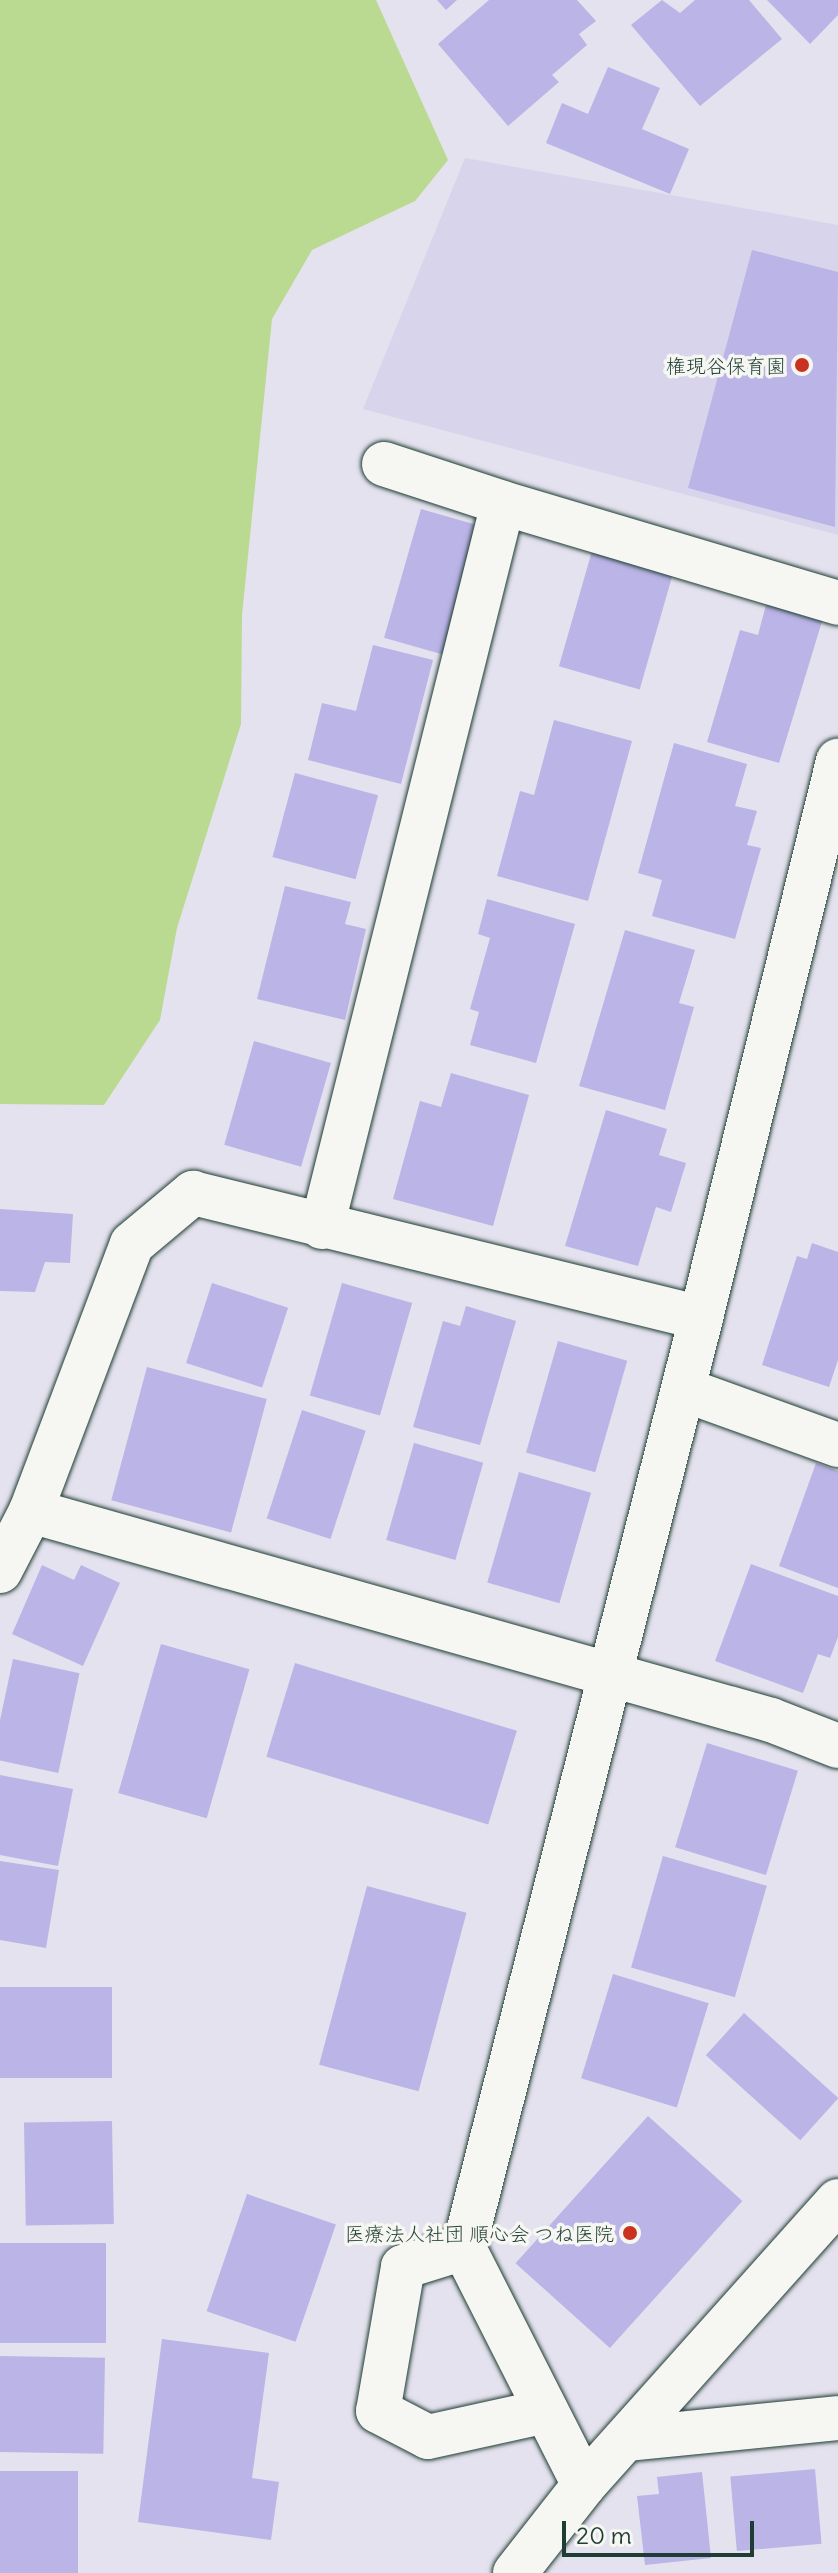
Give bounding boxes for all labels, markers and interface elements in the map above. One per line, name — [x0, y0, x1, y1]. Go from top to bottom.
place label: 権現谷保育園 — [666, 353, 786, 377]
marker: 権現谷保育園 — [793, 356, 811, 374]
place label: 医療法人社団 順心会 つね医院 — [344, 2221, 614, 2245]
marker: 医療法人社団 順心会 つね医院 — [621, 2224, 639, 2242]
scale bar — [566, 2505, 758, 2555]
text: 20 m — [576, 2520, 632, 2550]

